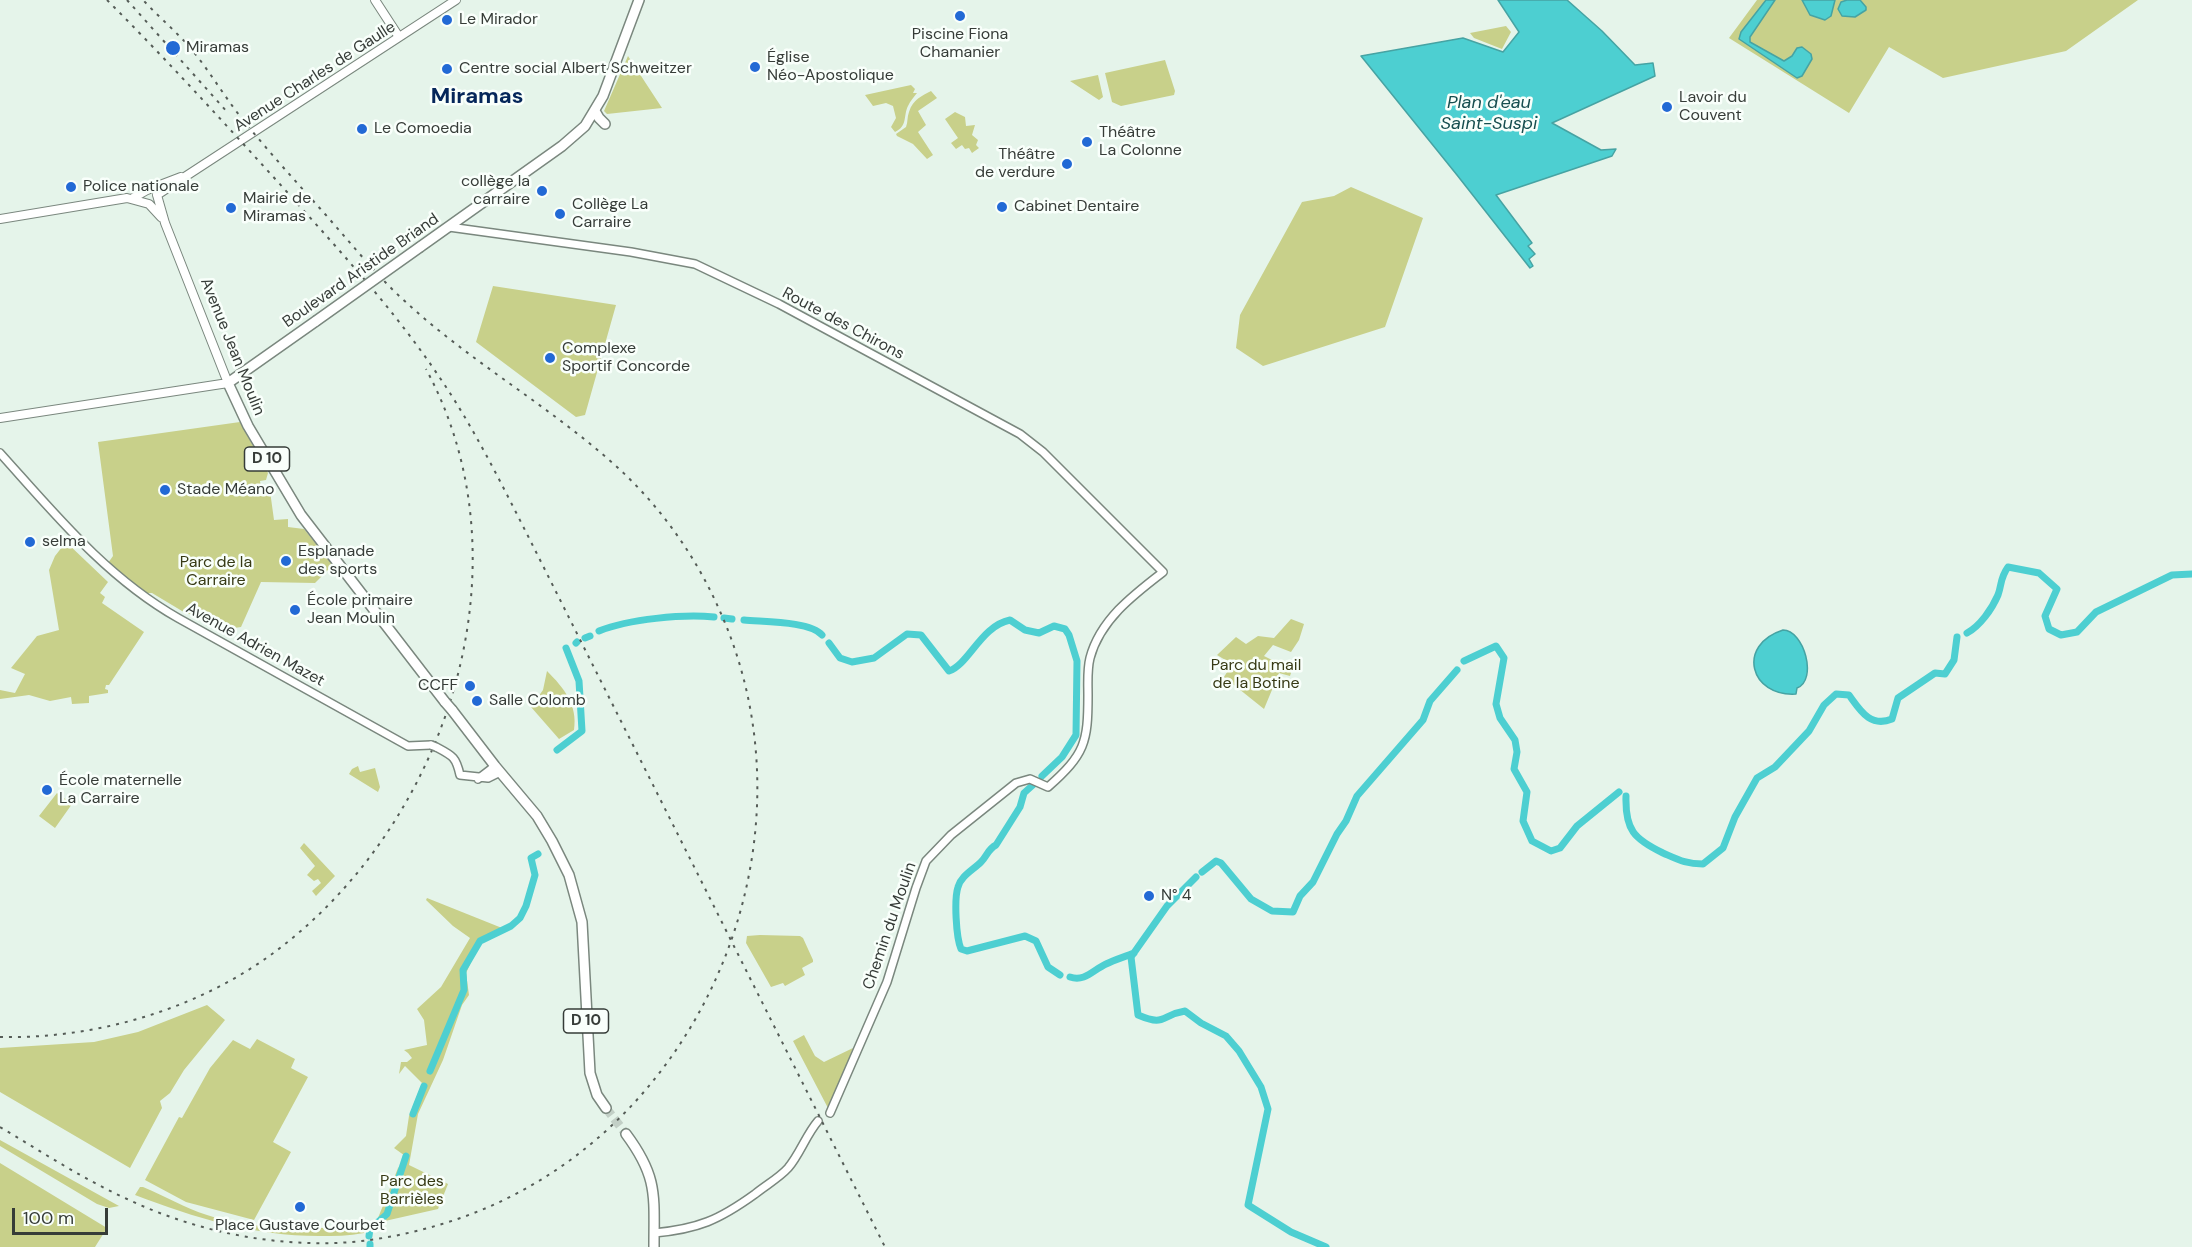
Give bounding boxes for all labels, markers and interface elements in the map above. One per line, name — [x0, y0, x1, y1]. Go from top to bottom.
marker: Piscine Fiona Chamanier — [953, 9, 967, 23]
place label: Le Mirador — [459, 10, 538, 30]
marker: Le Mirador — [440, 13, 454, 27]
street label: Avenue Charles de Gaulle — [231, 18, 399, 136]
place label: Piscine Fiona Chamanier — [912, 25, 1008, 63]
place label: Miramas — [186, 38, 249, 58]
marker: Miramas — [164, 39, 182, 57]
place label: Église Néo-Apostolique — [767, 48, 894, 86]
place label: Centre social Albert Schweitzer — [459, 59, 692, 79]
marker: Église Néo-Apostolique — [748, 60, 762, 74]
marker: Centre social Albert Schweitzer — [440, 62, 454, 76]
district label: Miramas — [431, 84, 523, 110]
place label: Lavoir du Couvent — [1679, 88, 1747, 126]
water label: Plan d'eau Saint-Suspi — [1441, 92, 1537, 134]
marker: Lavoir du Couvent — [1660, 100, 1674, 114]
place label: Le Comoedia — [374, 119, 472, 139]
marker: Le Comoedia — [355, 122, 369, 136]
place label: Théâtre La Colonne — [1099, 123, 1182, 161]
marker: Théâtre La Colonne — [1080, 135, 1094, 149]
place label: Théâtre de verdure — [975, 145, 1055, 183]
marker: Théâtre de verdure — [1060, 157, 1074, 171]
place label: collège la carraire — [461, 172, 530, 210]
place label: Police nationale — [83, 177, 199, 197]
marker: Police nationale — [64, 180, 78, 194]
marker: collège la carraire — [535, 184, 549, 198]
place label: Mairie de Miramas — [243, 189, 311, 227]
place label: Collège La Carraire — [572, 195, 648, 233]
place label: Cabinet Dentaire — [1014, 197, 1139, 217]
marker: Cabinet Dentaire — [995, 200, 1009, 214]
marker: Mairie de Miramas — [224, 201, 238, 215]
marker: Collège La Carraire — [553, 207, 567, 221]
street label: Boulevard Aristide Briand — [279, 210, 443, 332]
street label: Avenue Jean Moulin — [196, 275, 268, 419]
street label: Route des Chirons — [779, 284, 907, 364]
place label: Complexe Sportif Concorde — [562, 339, 690, 377]
marker: Complexe Sportif Concorde — [543, 351, 557, 365]
road number: D 10 — [244, 447, 290, 471]
place label: Stade Méano — [177, 480, 275, 500]
marker: Stade Méano — [158, 483, 172, 497]
place label: selma — [42, 532, 86, 552]
marker: selma — [23, 535, 37, 549]
place label: Esplanade des sports — [298, 542, 377, 580]
park label: Parc de la Carraire — [180, 553, 252, 591]
marker: Esplanade des sports — [279, 554, 293, 568]
place label: École primaire Jean Moulin — [307, 591, 413, 629]
street label: Avenue Adrien Mazet — [182, 599, 328, 691]
marker: École primaire Jean Moulin — [288, 603, 302, 617]
park label: Parc du mail de la Botine — [1211, 656, 1301, 694]
place label: CCFF — [418, 676, 458, 696]
marker: CCFF — [463, 679, 477, 693]
place label: Salle Colomb — [489, 691, 586, 711]
marker: Salle Colomb — [470, 694, 484, 708]
place label: École maternelle La Carraire — [59, 771, 182, 809]
marker: École maternelle La Carraire — [40, 783, 54, 797]
street label: Chemin du Moulin — [859, 860, 921, 992]
place label: N° 4 — [1161, 886, 1192, 906]
marker: N° 4 — [1142, 889, 1156, 903]
road number: D 10 — [564, 1009, 608, 1033]
park label: Parc des Barrièles — [380, 1172, 444, 1210]
scale bar — [15, 1196, 111, 1234]
marker: Place Gustave Courbet — [293, 1200, 307, 1214]
text: 100 m — [23, 1206, 74, 1230]
place label: Place Gustave Courbet — [215, 1216, 385, 1236]

